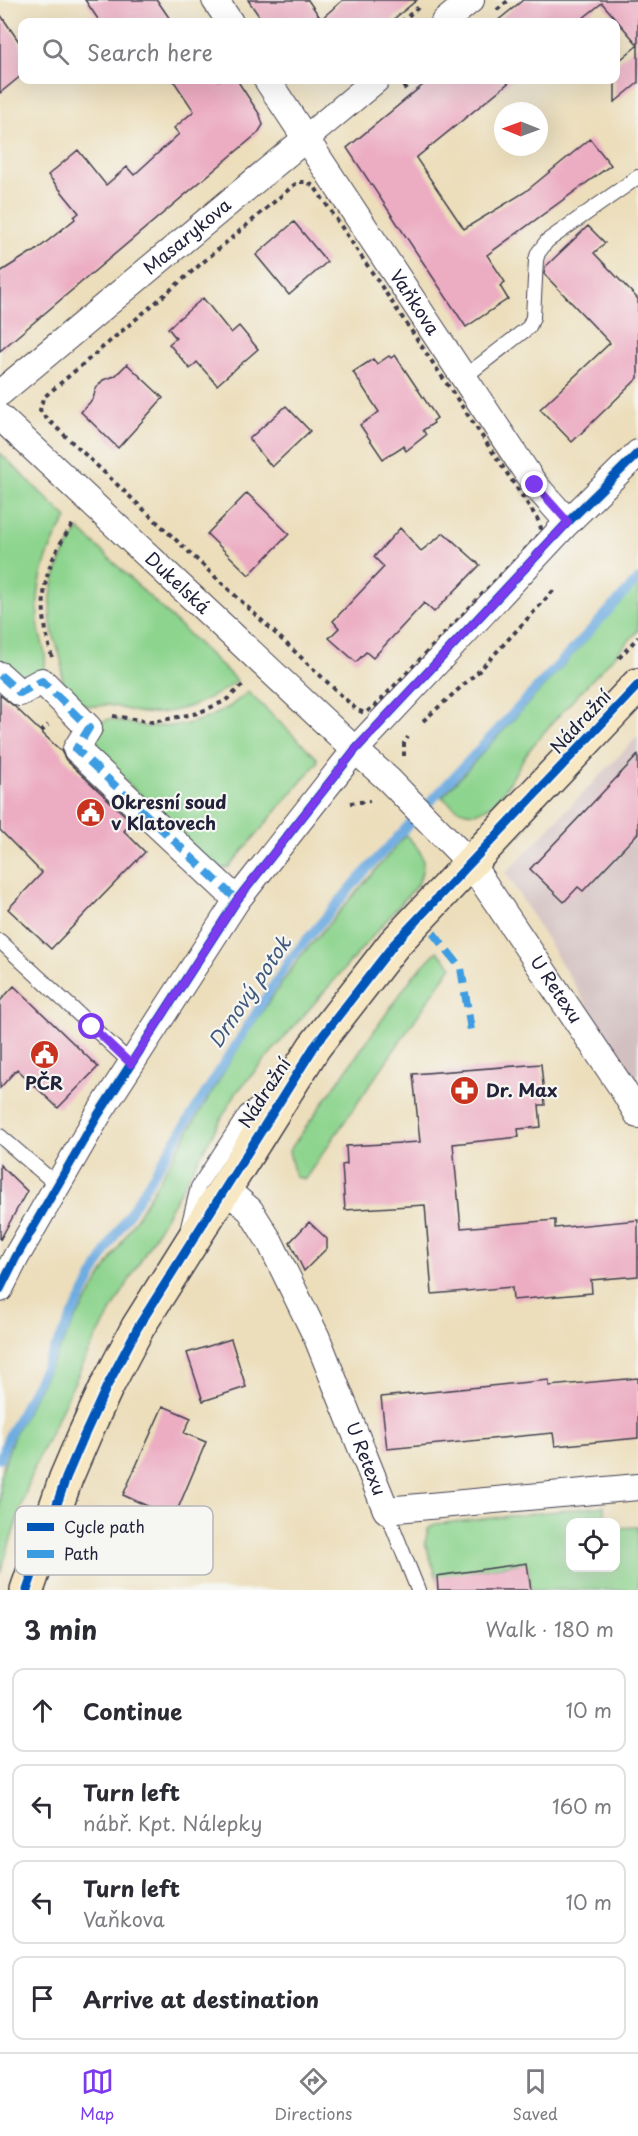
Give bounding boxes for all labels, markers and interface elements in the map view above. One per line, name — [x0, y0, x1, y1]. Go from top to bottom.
search box — [18, 18, 620, 84]
icon: search — [39, 35, 72, 68]
text: Search here — [87, 35, 213, 68]
north arrow — [494, 102, 548, 156]
street label: Masarykova — [137, 191, 236, 280]
street label: Vaňkova — [384, 264, 447, 340]
route end — [521, 471, 547, 497]
street label: Dukelská — [140, 545, 217, 620]
street label: Nádražní — [543, 683, 617, 759]
place label: Okresní soud v Klatovech — [111, 788, 227, 836]
public building icon: Okresní soud v Klatovech — [74, 797, 106, 829]
water label: Drnový potok — [200, 929, 298, 1054]
street label: U Retexu — [524, 949, 590, 1028]
route start — [78, 1013, 104, 1039]
public building icon: PČR — [28, 1039, 60, 1071]
street label: Nádražní — [231, 1051, 297, 1133]
place label: PČR — [25, 1069, 63, 1096]
pharmacy icon: Dr. Max — [449, 1075, 481, 1107]
place label: Dr. Max — [486, 1076, 557, 1103]
street label: U Retexu — [340, 1418, 394, 1499]
legend — [15, 1506, 213, 1575]
text: Cycle path — [64, 1514, 145, 1538]
map controls — [566, 1518, 620, 1572]
button: locate — [566, 1518, 620, 1572]
text: Path — [64, 1541, 99, 1565]
text: 3 min — [24, 1610, 97, 1649]
text: Walk · 180 m — [486, 1614, 614, 1644]
icon: ahead — [26, 1694, 59, 1727]
text: Continue — [83, 1694, 182, 1727]
text: 10 m — [565, 1695, 612, 1725]
text: Turn left — [83, 1775, 180, 1808]
icon: left — [26, 1790, 59, 1823]
text: 160 m — [552, 1791, 612, 1821]
text: nábř. Kpt. Nálepky — [83, 1808, 262, 1838]
text: Turn left — [83, 1871, 180, 1904]
icon: left — [26, 1886, 59, 1919]
text: 10 m — [565, 1887, 612, 1917]
text: Vaňkova — [83, 1904, 165, 1934]
icon: arrive — [26, 1982, 59, 2015]
text: Arrive at destination — [83, 1982, 319, 2015]
tab: Map — [80, 2065, 114, 2125]
tab: Directions — [274, 2065, 352, 2125]
tab: Saved — [512, 2065, 558, 2125]

